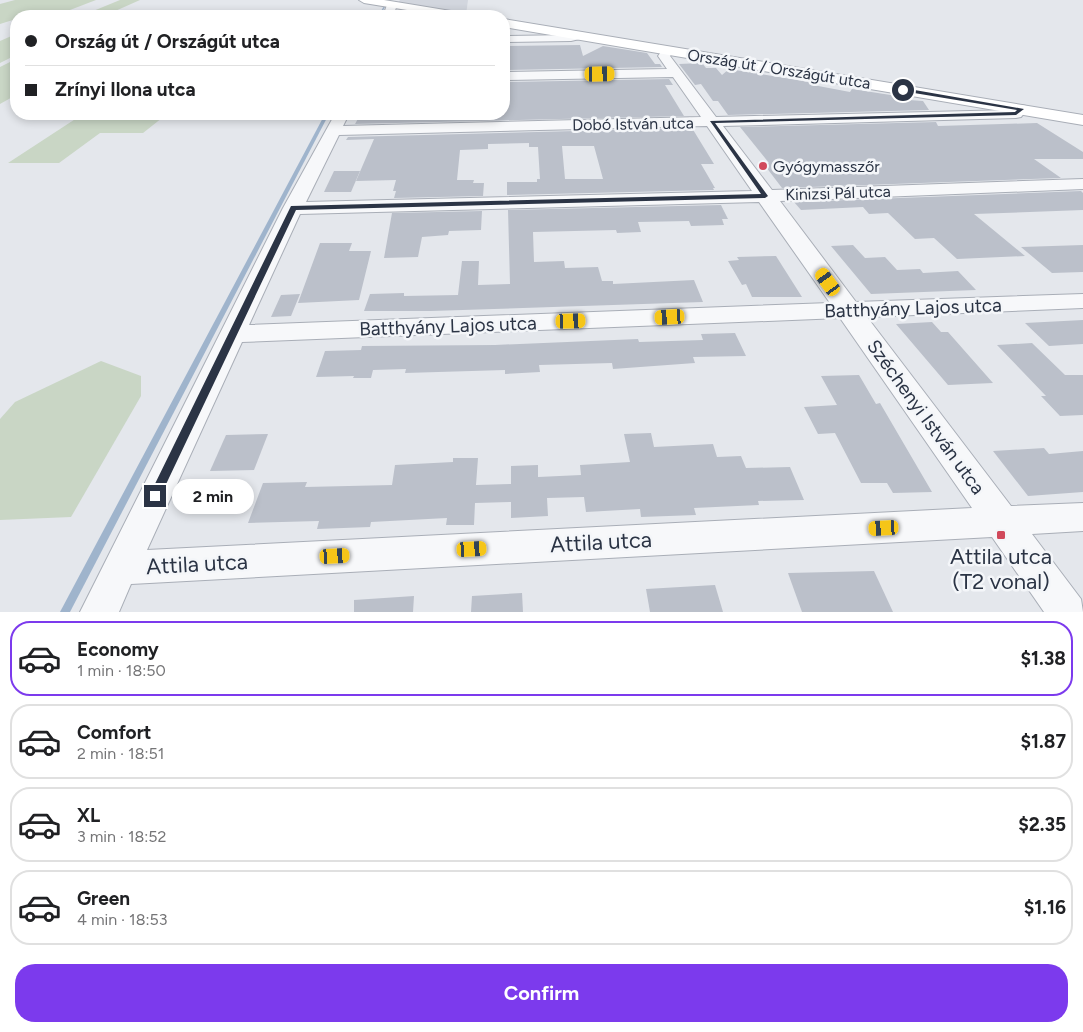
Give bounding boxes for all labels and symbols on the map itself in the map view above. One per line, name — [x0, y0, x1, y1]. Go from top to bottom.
street label: Ország út / Országút utca — [686, 45, 872, 93]
car — [584, 66, 615, 82]
route start — [892, 79, 914, 101]
street label: Dobó István utca — [572, 113, 694, 135]
place label: Gyógymasszőr — [773, 157, 880, 176]
marker: Gyógymasszőr — [757, 160, 769, 172]
street label: Kinizsi Pál utca — [785, 182, 891, 204]
car — [813, 265, 842, 299]
street label: Batthyány Lajos utca — [824, 293, 1002, 323]
car — [654, 309, 685, 325]
street label: Batthyány Lajos utca — [359, 311, 537, 341]
car — [555, 313, 586, 329]
street label: Széchenyi István utca — [862, 335, 990, 499]
callout: 2 min — [172, 478, 255, 514]
route end — [144, 485, 166, 507]
car — [868, 520, 899, 536]
street label: Attila utca — [549, 526, 653, 558]
marker: Attila utca (T2 vonal) — [995, 529, 1007, 541]
car — [456, 541, 487, 557]
place label: Attila utca (T2 vonal) — [950, 543, 1052, 595]
street label: Attila utca — [145, 548, 249, 580]
car — [319, 548, 350, 564]

